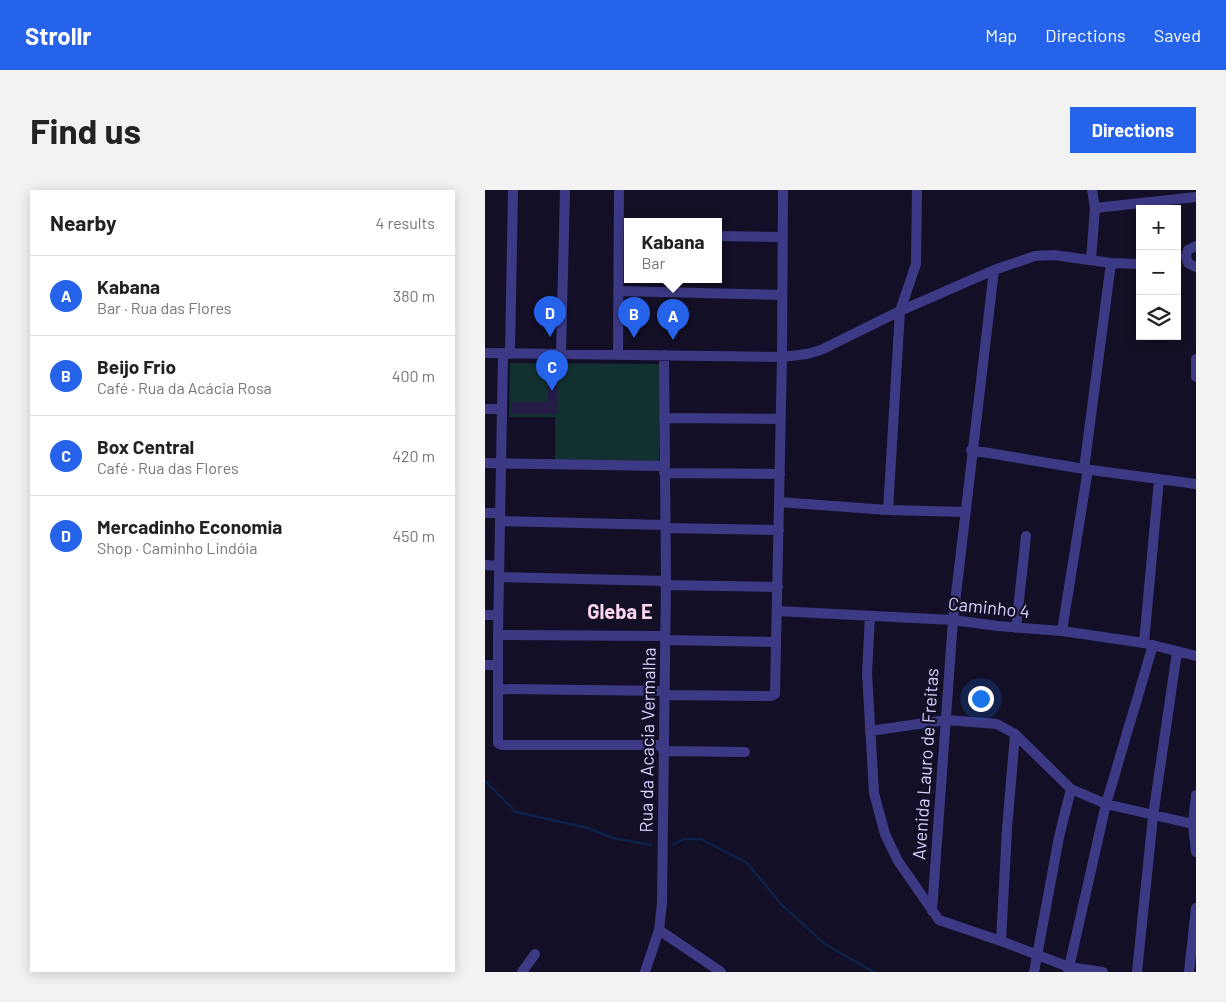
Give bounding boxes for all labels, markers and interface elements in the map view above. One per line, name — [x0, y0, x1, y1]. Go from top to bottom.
text: Strollr — [25, 21, 92, 50]
text: Map — [985, 24, 1017, 46]
text: Directions — [1045, 24, 1126, 46]
text: Saved — [1154, 24, 1201, 46]
button: Directions — [1070, 107, 1196, 153]
text: Find us — [30, 109, 141, 151]
map controls — [1136, 205, 1181, 340]
button: + — [1136, 205, 1181, 250]
text: Nearby — [50, 210, 116, 235]
text: 4 results — [375, 213, 435, 232]
popup — [624, 218, 722, 283]
text: Kabana — [641, 230, 705, 253]
button: − — [1136, 250, 1181, 295]
text: Bar — [641, 253, 665, 272]
text: Kabana — [97, 275, 160, 298]
text: A — [61, 286, 71, 305]
text: 380 m — [393, 286, 435, 305]
button: layers — [1136, 295, 1181, 340]
pin: D — [534, 296, 566, 337]
pin: B — [618, 297, 650, 338]
text: Bar · Rua das Flores — [97, 298, 232, 317]
pin: A — [657, 299, 689, 340]
pin: C — [536, 350, 568, 391]
text: Beijo Frio — [97, 355, 176, 378]
text: B — [61, 366, 71, 385]
text: 400 m — [392, 366, 435, 385]
text: Café · Rua da Acácia Rosa — [97, 378, 272, 397]
text: Box Central — [97, 435, 194, 458]
text: C — [61, 446, 71, 465]
text: 420 m — [392, 446, 435, 465]
text: Café · Rua das Flores — [97, 458, 239, 477]
text: Mercadinho Economia — [97, 515, 282, 538]
text: D — [61, 526, 71, 545]
text: 450 m — [392, 526, 435, 545]
text: Shop · Caminho Lindóia — [97, 538, 258, 557]
street label: Caminho 4 — [947, 592, 1031, 622]
district label: Gleba E — [587, 599, 653, 623]
street label: Rua da Acacia Vermalha — [634, 647, 660, 833]
street label: Avenida Lauro de Freitas — [907, 667, 943, 861]
your location — [968, 686, 994, 712]

